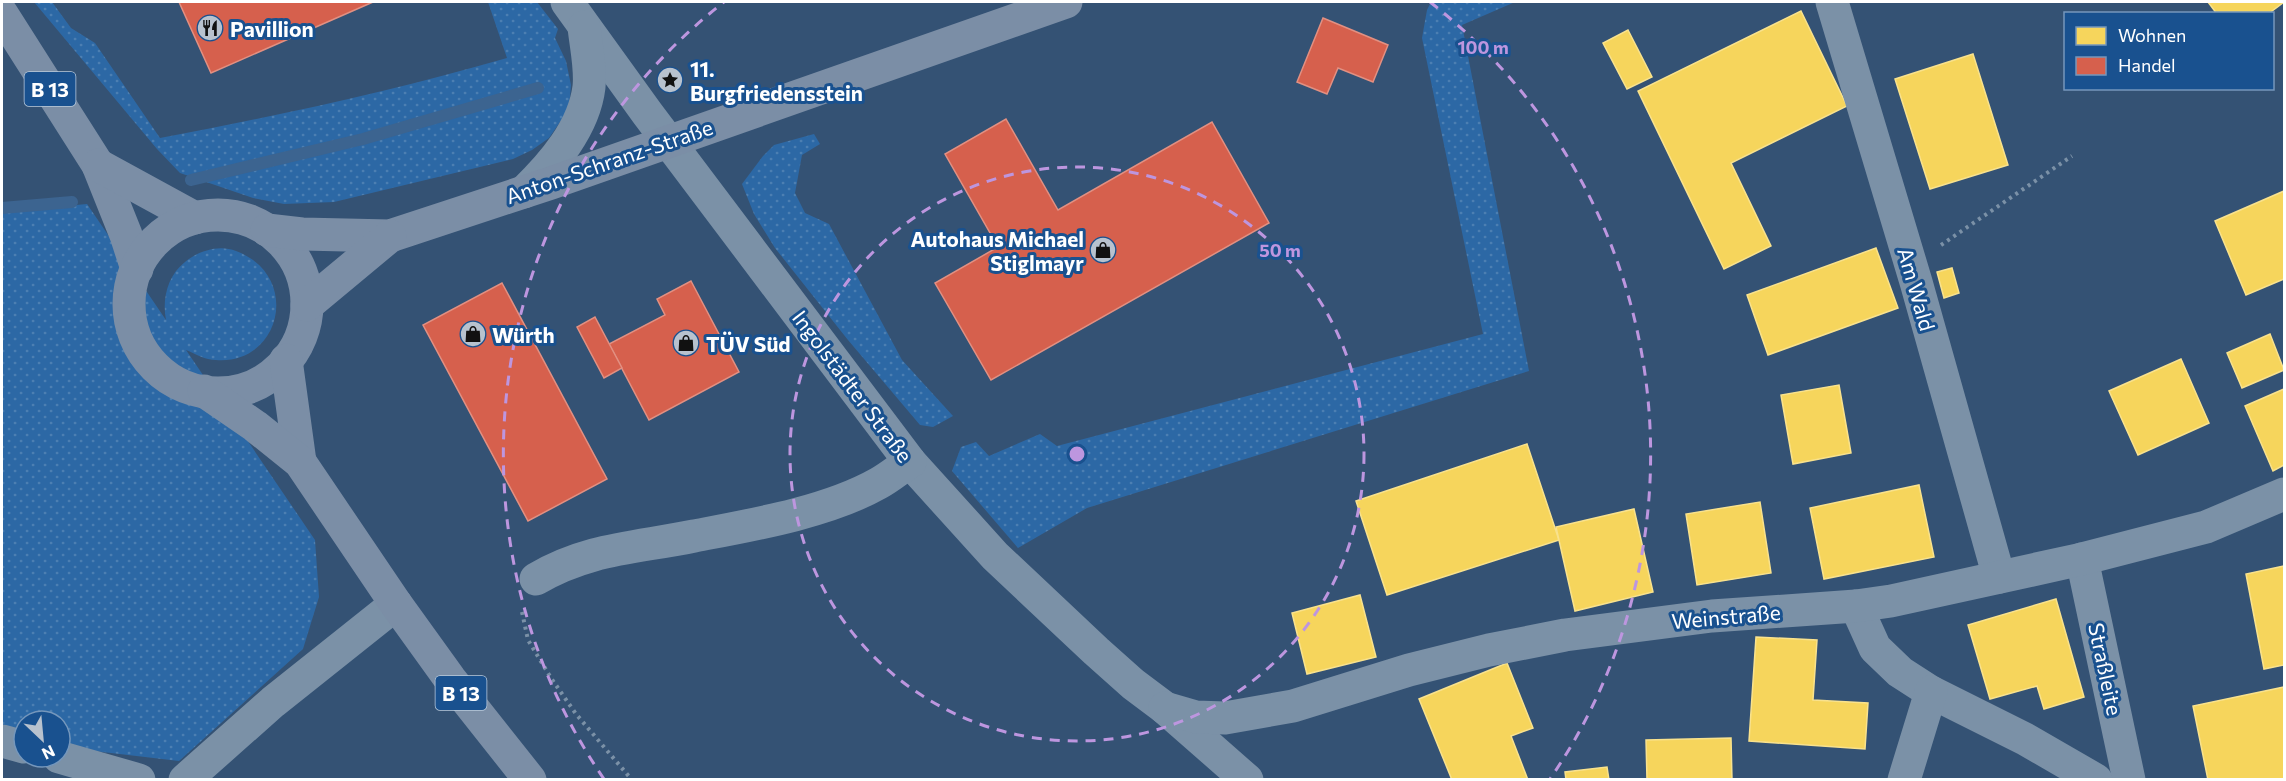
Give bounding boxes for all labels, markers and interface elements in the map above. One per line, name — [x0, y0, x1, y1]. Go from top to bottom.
legend — [2064, 12, 2274, 90]
restaurant icon: Pavillion — [195, 13, 225, 43]
place label: Pavillion — [230, 16, 314, 41]
text: Wohnen — [2118, 24, 2186, 46]
text: 100 m — [1457, 36, 1509, 58]
text: Handel — [2118, 54, 2176, 76]
place label: 11. Burgfriedensstein — [690, 56, 863, 105]
place icon: 11. Burgfriedensstein — [655, 65, 685, 95]
road number: B 13 — [25, 72, 76, 106]
street label: Anton-Schranz-Straße — [502, 114, 716, 208]
place label: Autohaus Michael Stiglmayr — [911, 226, 1084, 275]
shop icon: Autohaus Michael Stiglmayr — [1088, 235, 1118, 265]
text: 50 m — [1259, 239, 1301, 261]
street label: Am Wald — [1893, 244, 1941, 334]
street label: Ingolstädter Straße — [788, 305, 918, 467]
shop icon: Würth — [458, 319, 488, 349]
place label: Würth — [492, 322, 555, 347]
shop icon: TÜV Süd — [671, 328, 701, 358]
place label: TÜV Süd — [706, 331, 791, 356]
centre of rings — [1067, 444, 1087, 464]
street label: Weinstraße — [1670, 599, 1782, 633]
street label: Straßleite — [2084, 620, 2128, 718]
road number: B 13 — [436, 676, 486, 710]
north arrow — [12, 709, 72, 769]
text: N — [39, 742, 58, 764]

